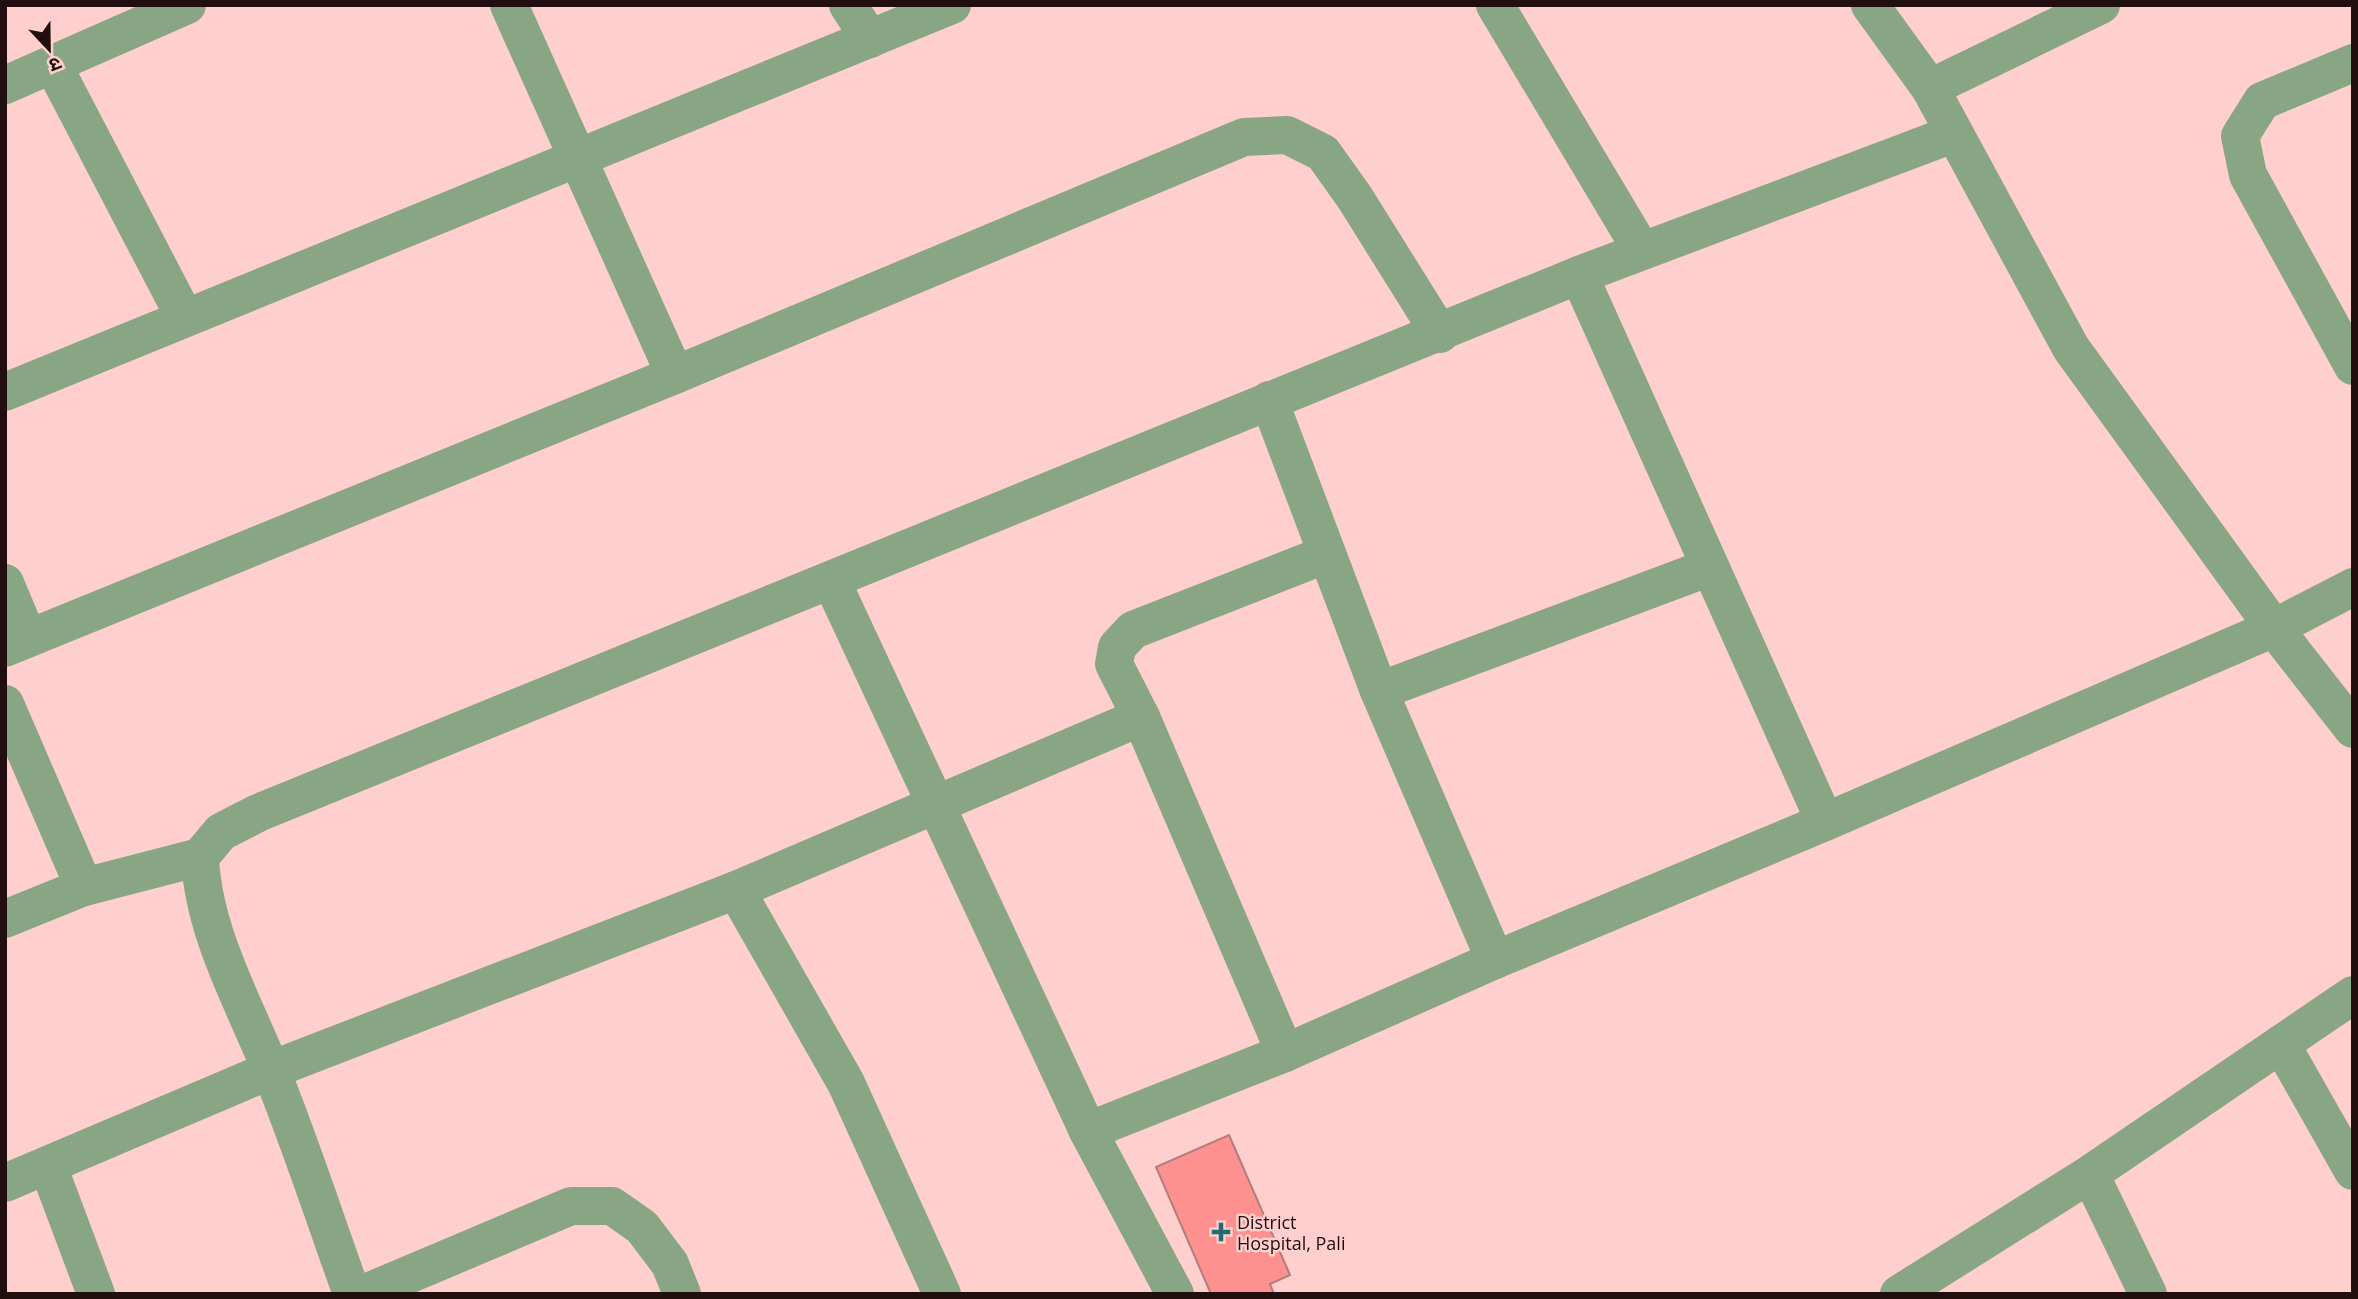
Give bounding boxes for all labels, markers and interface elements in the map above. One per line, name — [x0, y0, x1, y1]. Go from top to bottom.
north arrow — [14, 14, 84, 84]
text: उ — [45, 51, 65, 79]
place label: District Hospital, Pali — [1237, 1210, 1345, 1255]
marker: District Hospital, Pali — [1211, 1222, 1231, 1242]

